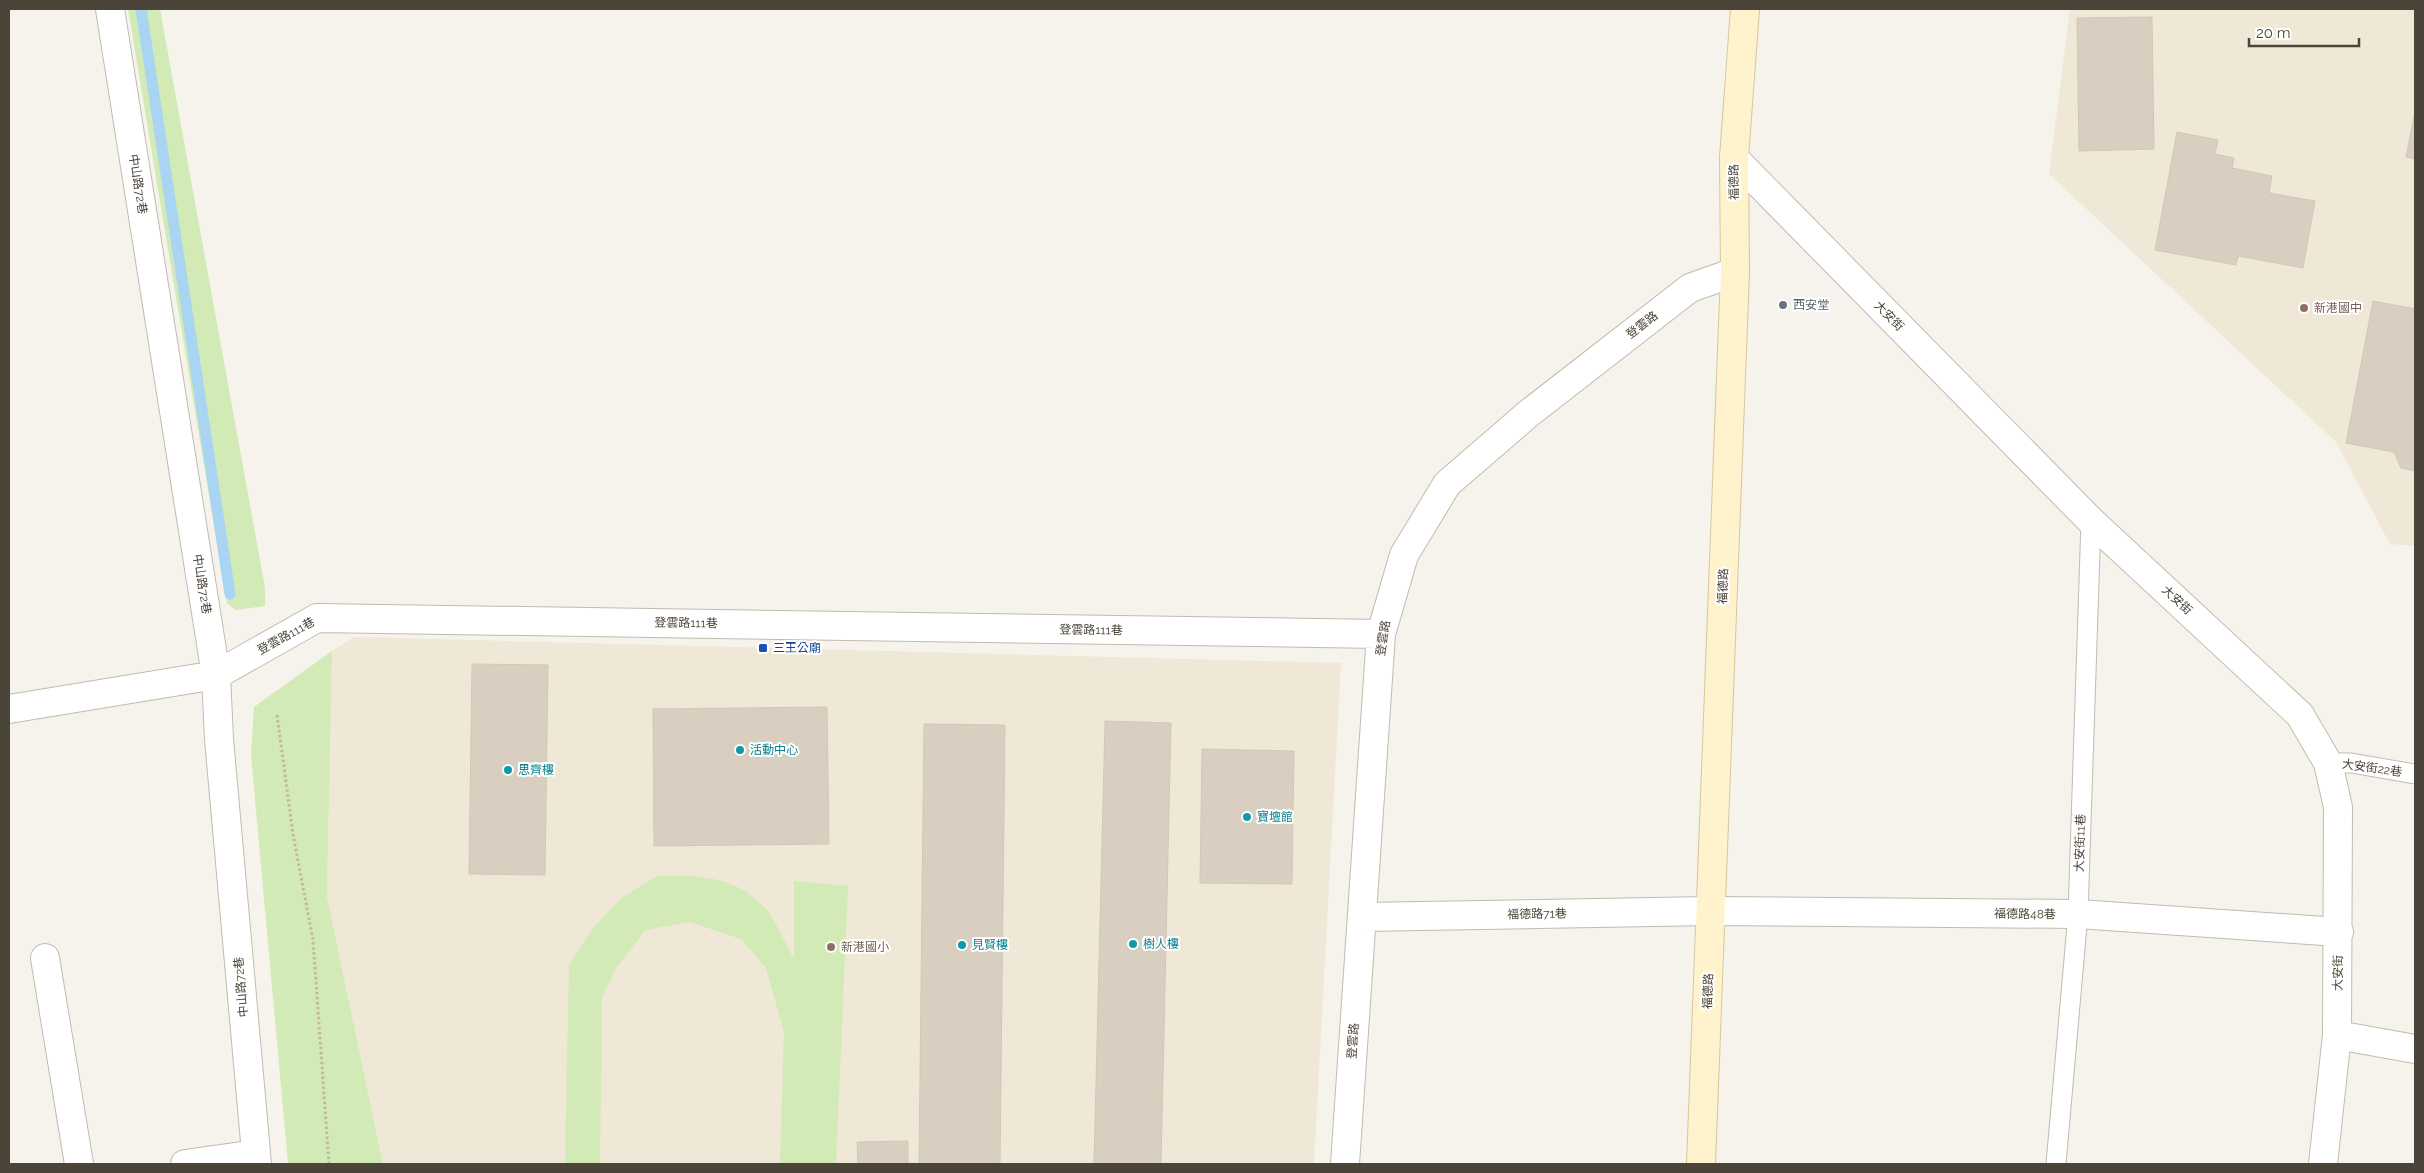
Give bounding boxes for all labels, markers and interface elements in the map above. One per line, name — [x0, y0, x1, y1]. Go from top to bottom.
scale bar — [2249, 15, 2359, 47]
text: 20 m — [2256, 24, 2291, 42]
street label: 中山路72巷 — [126, 153, 150, 215]
street label: 福德路 — [1727, 164, 1741, 200]
place label: 西安堂 — [1793, 298, 1829, 312]
street label: 大安街 — [1871, 298, 1907, 334]
marker: 西安堂 — [1777, 299, 1789, 311]
place label: 新港國中 — [2314, 301, 2362, 315]
marker: 新港國中 — [2298, 302, 2310, 314]
street label: 登雲路 — [1624, 308, 1660, 342]
street label: 中山路72巷 — [190, 553, 214, 615]
street label: 福德路 — [1715, 568, 1731, 604]
street label: 大安街 — [2159, 583, 2195, 617]
street label: 登雲路111巷 — [255, 615, 317, 657]
street label: 登雲路111巷 — [654, 615, 718, 631]
street label: 登雲路 — [1373, 619, 1393, 657]
street label: 登雲路111巷 — [1059, 622, 1123, 638]
place label: 三王公廟 — [773, 641, 821, 655]
marker: 三王公廟 — [757, 642, 769, 654]
place label: 活動中心 — [750, 743, 798, 757]
marker: 活動中心 — [734, 744, 746, 756]
street label: 大安街22巷 — [2341, 757, 2403, 779]
place label: 思齊樓 — [518, 763, 554, 777]
marker: 思齊樓 — [502, 764, 514, 776]
place label: 寶壇館 — [1257, 810, 1293, 824]
marker: 寶壇館 — [1241, 811, 1253, 823]
street label: 大安街11巷 — [2072, 814, 2088, 872]
street label: 福德路71巷 — [1507, 906, 1567, 922]
street label: 福德路48巷 — [1994, 906, 2056, 922]
place label: 樹人樓 — [1143, 937, 1179, 951]
place label: 見賢樓 — [972, 938, 1008, 952]
marker: 樹人樓 — [1127, 938, 1139, 950]
marker: 見賢樓 — [956, 939, 968, 951]
place label: 新港國小 — [841, 940, 889, 954]
marker: 新港國小 — [825, 941, 837, 953]
street label: 大安街 — [2331, 955, 2345, 991]
street label: 中山路72巷 — [231, 956, 251, 1018]
street label: 福德路 — [1700, 973, 1716, 1009]
street label: 登雲路 — [1345, 1023, 1361, 1059]

